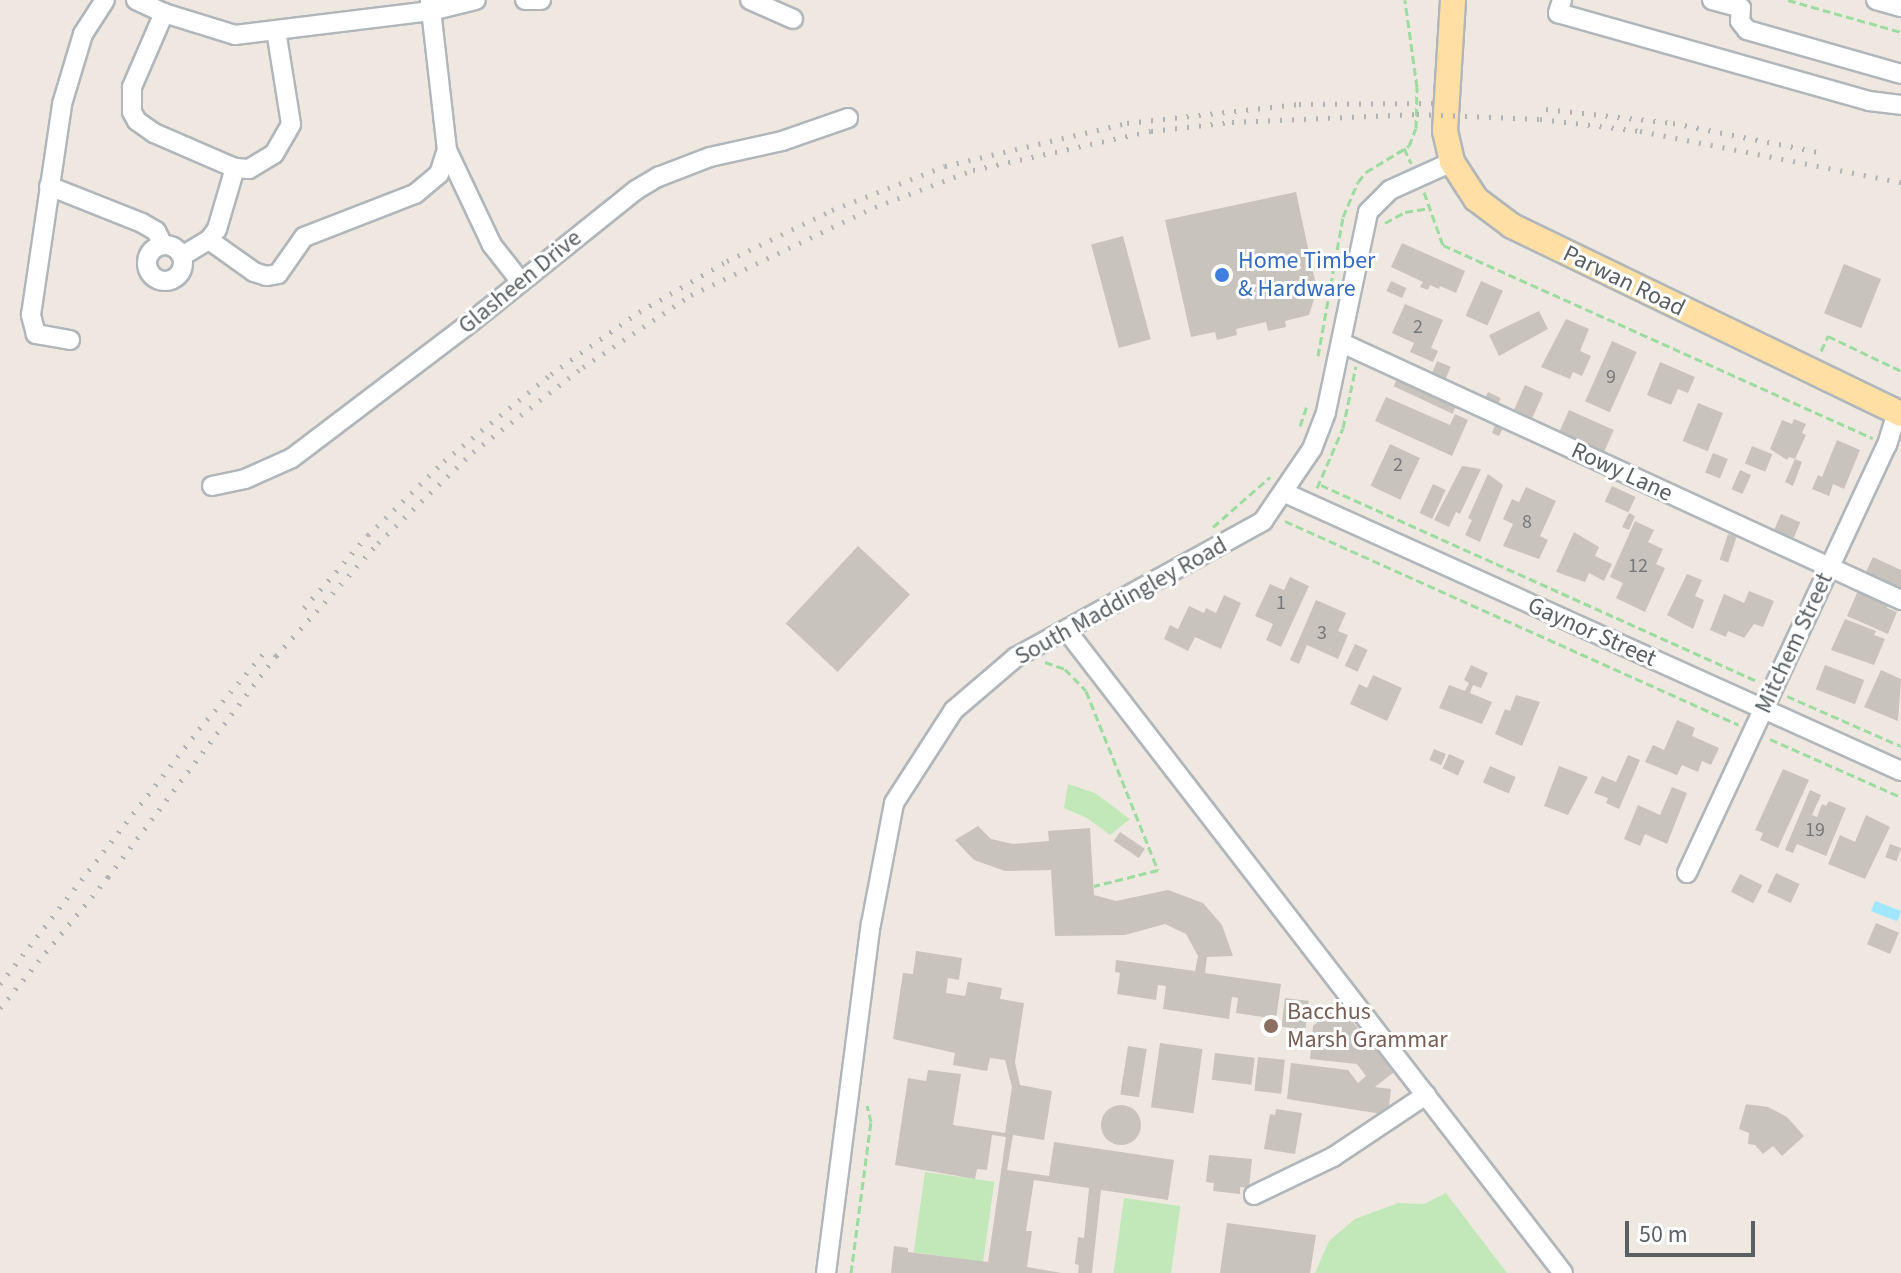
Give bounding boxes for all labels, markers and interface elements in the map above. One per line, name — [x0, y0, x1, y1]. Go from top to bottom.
street label: Glasheen Drive — [453, 224, 587, 340]
street label: Parwan Road — [1558, 239, 1690, 323]
place label: Home Timber & Hardware — [1238, 247, 1375, 303]
marker: Home Timber & Hardware — [1213, 266, 1231, 284]
house number: 2 — [1413, 315, 1423, 339]
house number: 9 — [1606, 365, 1616, 389]
street label: Rowy Lane — [1567, 436, 1677, 508]
house number: 2 — [1393, 453, 1403, 477]
house number: 8 — [1522, 510, 1532, 534]
street label: South Maddingley Road — [1010, 531, 1232, 671]
house number: 12 — [1628, 554, 1648, 578]
street label: Mitchem Street — [1749, 568, 1839, 718]
house number: 1 — [1276, 591, 1286, 615]
street label: Gaynor Street — [1523, 591, 1661, 673]
house number: 3 — [1317, 621, 1327, 645]
house number: 19 — [1805, 818, 1825, 842]
place label: Bacchus Marsh Grammar — [1287, 998, 1448, 1054]
marker: Bacchus Marsh Grammar — [1262, 1017, 1280, 1035]
scale bar — [1629, 1205, 1759, 1255]
text: 50 m — [1639, 1217, 1688, 1252]

